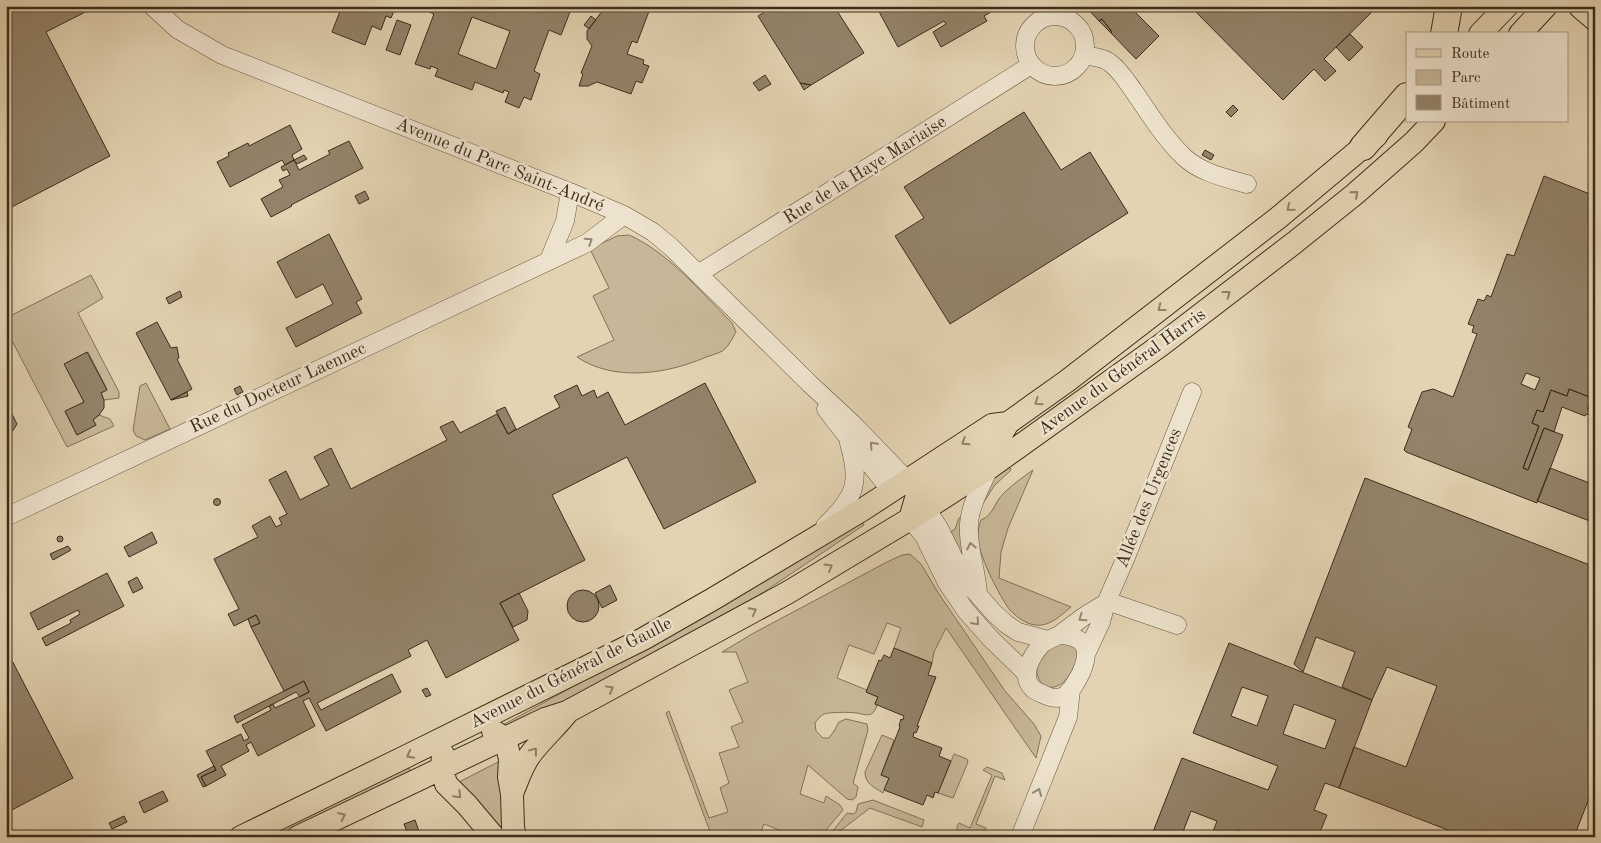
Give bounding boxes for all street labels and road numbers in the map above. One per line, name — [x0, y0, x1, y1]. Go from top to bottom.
street label: Rue de la Haye Mariaise — [780, 113, 950, 227]
street label: Avenue du Parc Saint-André — [393, 115, 607, 215]
street label: Avenue du Général Harris — [1035, 305, 1209, 439]
street label: Rue du Docteur Laennec — [187, 339, 369, 437]
street label: Allée des Urgences — [1113, 426, 1185, 570]
street label: Avenue du Général de Gaulle — [467, 614, 675, 732]

